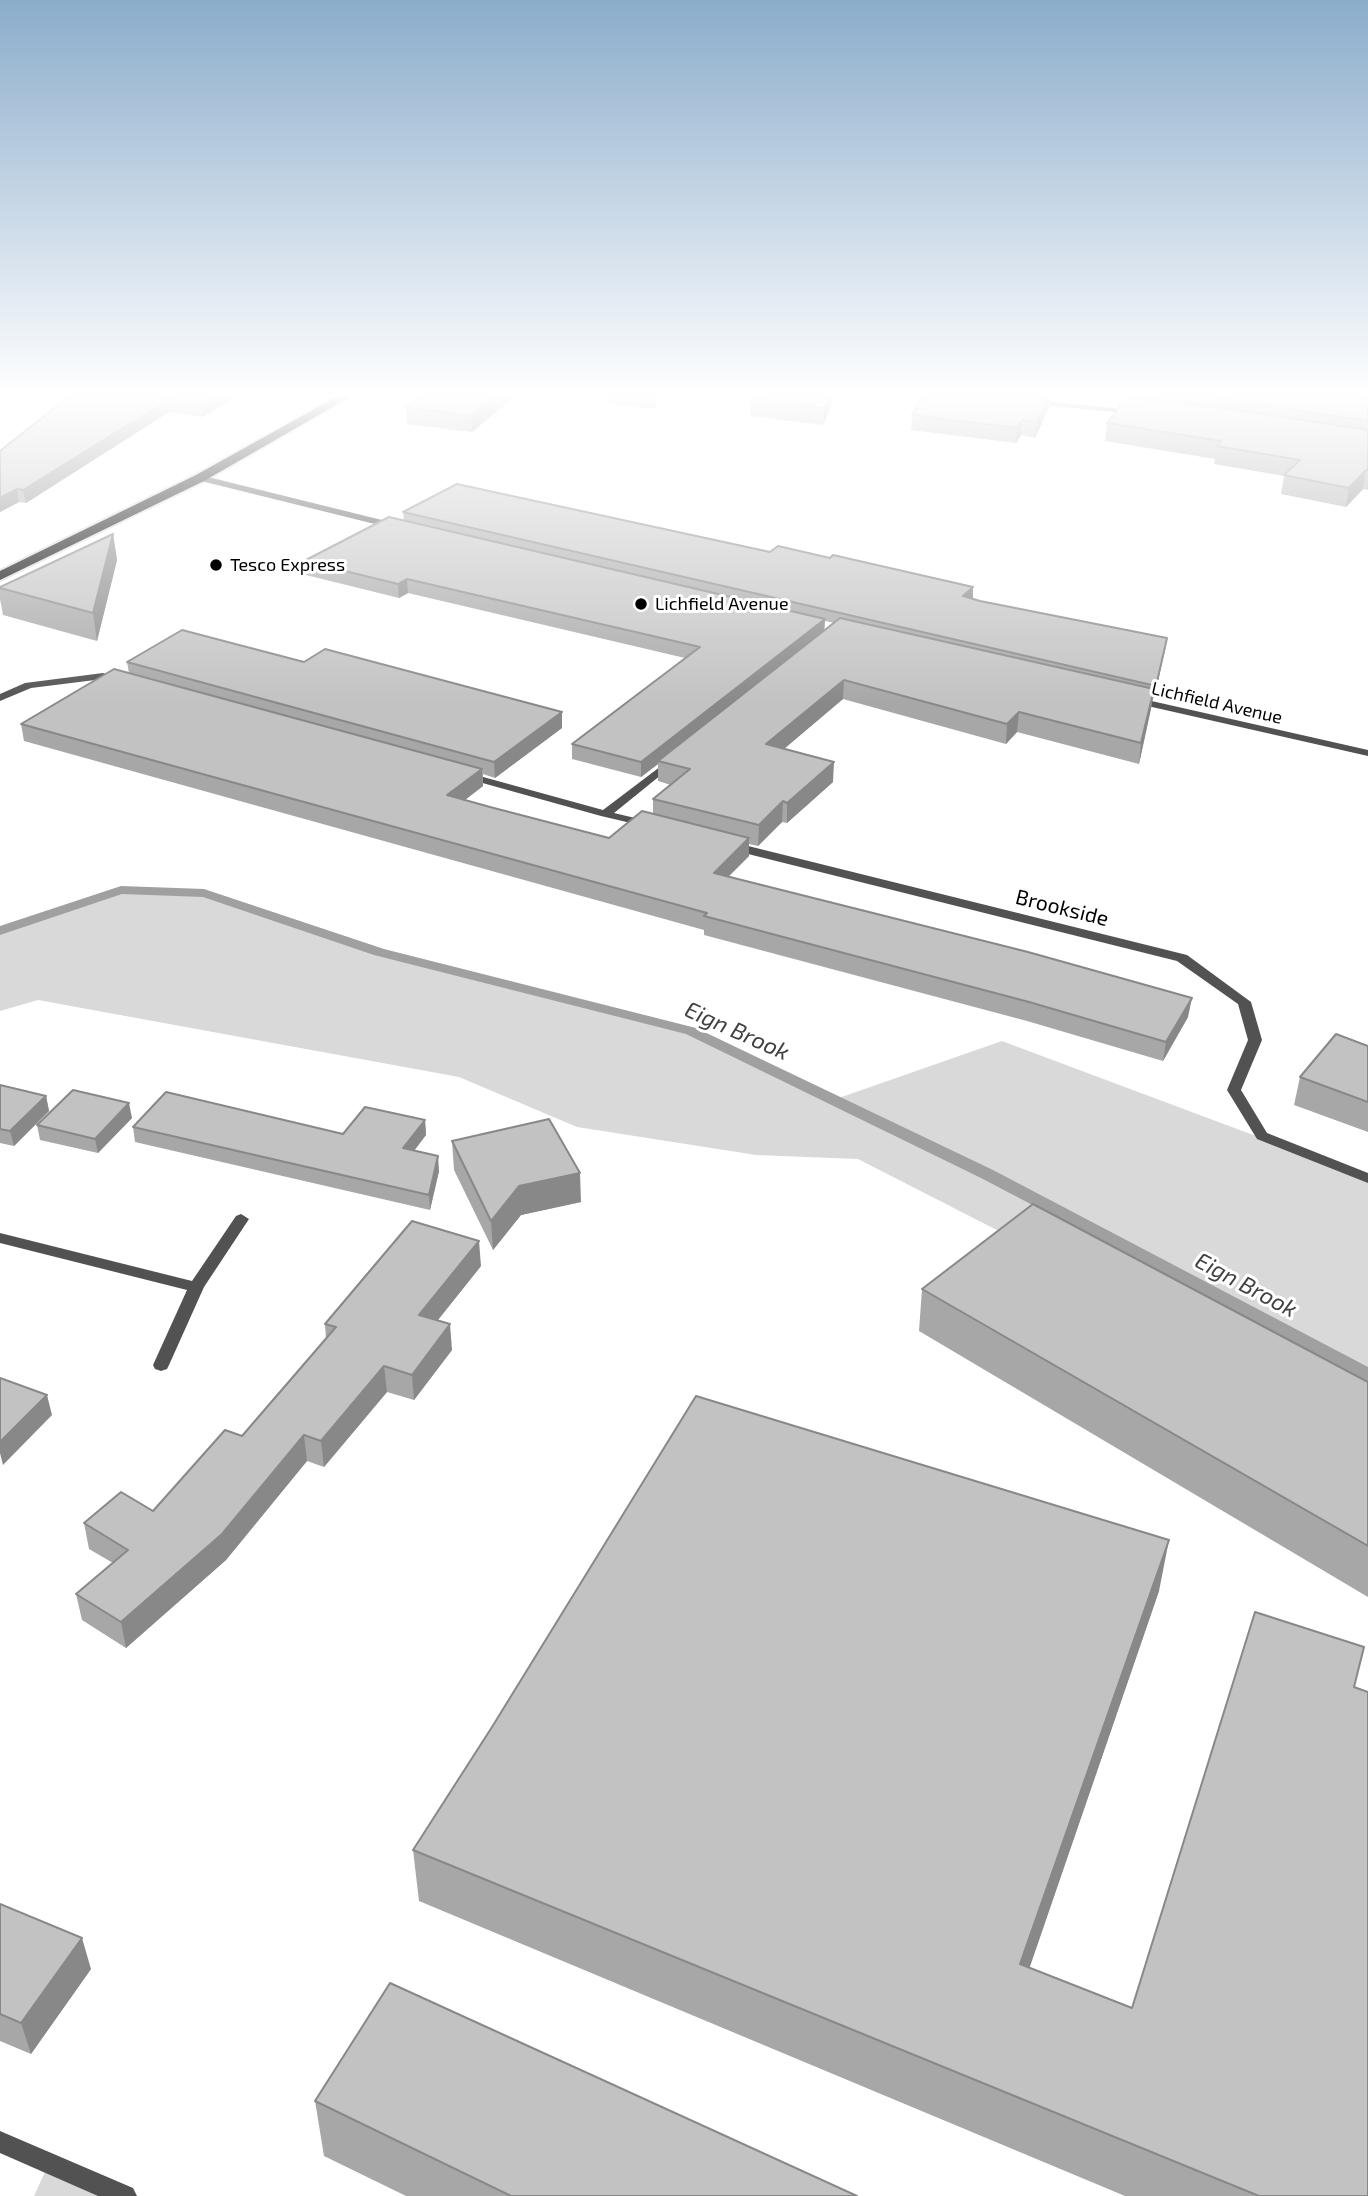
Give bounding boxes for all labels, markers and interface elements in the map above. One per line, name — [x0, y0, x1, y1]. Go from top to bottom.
place label: Tesco Express — [230, 554, 345, 576]
marker: Tesco Express — [208, 557, 224, 573]
place label: Lichfield Avenue — [655, 593, 789, 615]
marker: Lichfield Avenue — [633, 596, 649, 612]
street label: Lichfield Avenue — [1150, 677, 1284, 729]
street label: Brookside — [1013, 884, 1111, 932]
water label: Eign Brook — [681, 996, 793, 1066]
water label: Eign Brook — [1190, 1247, 1302, 1323]

